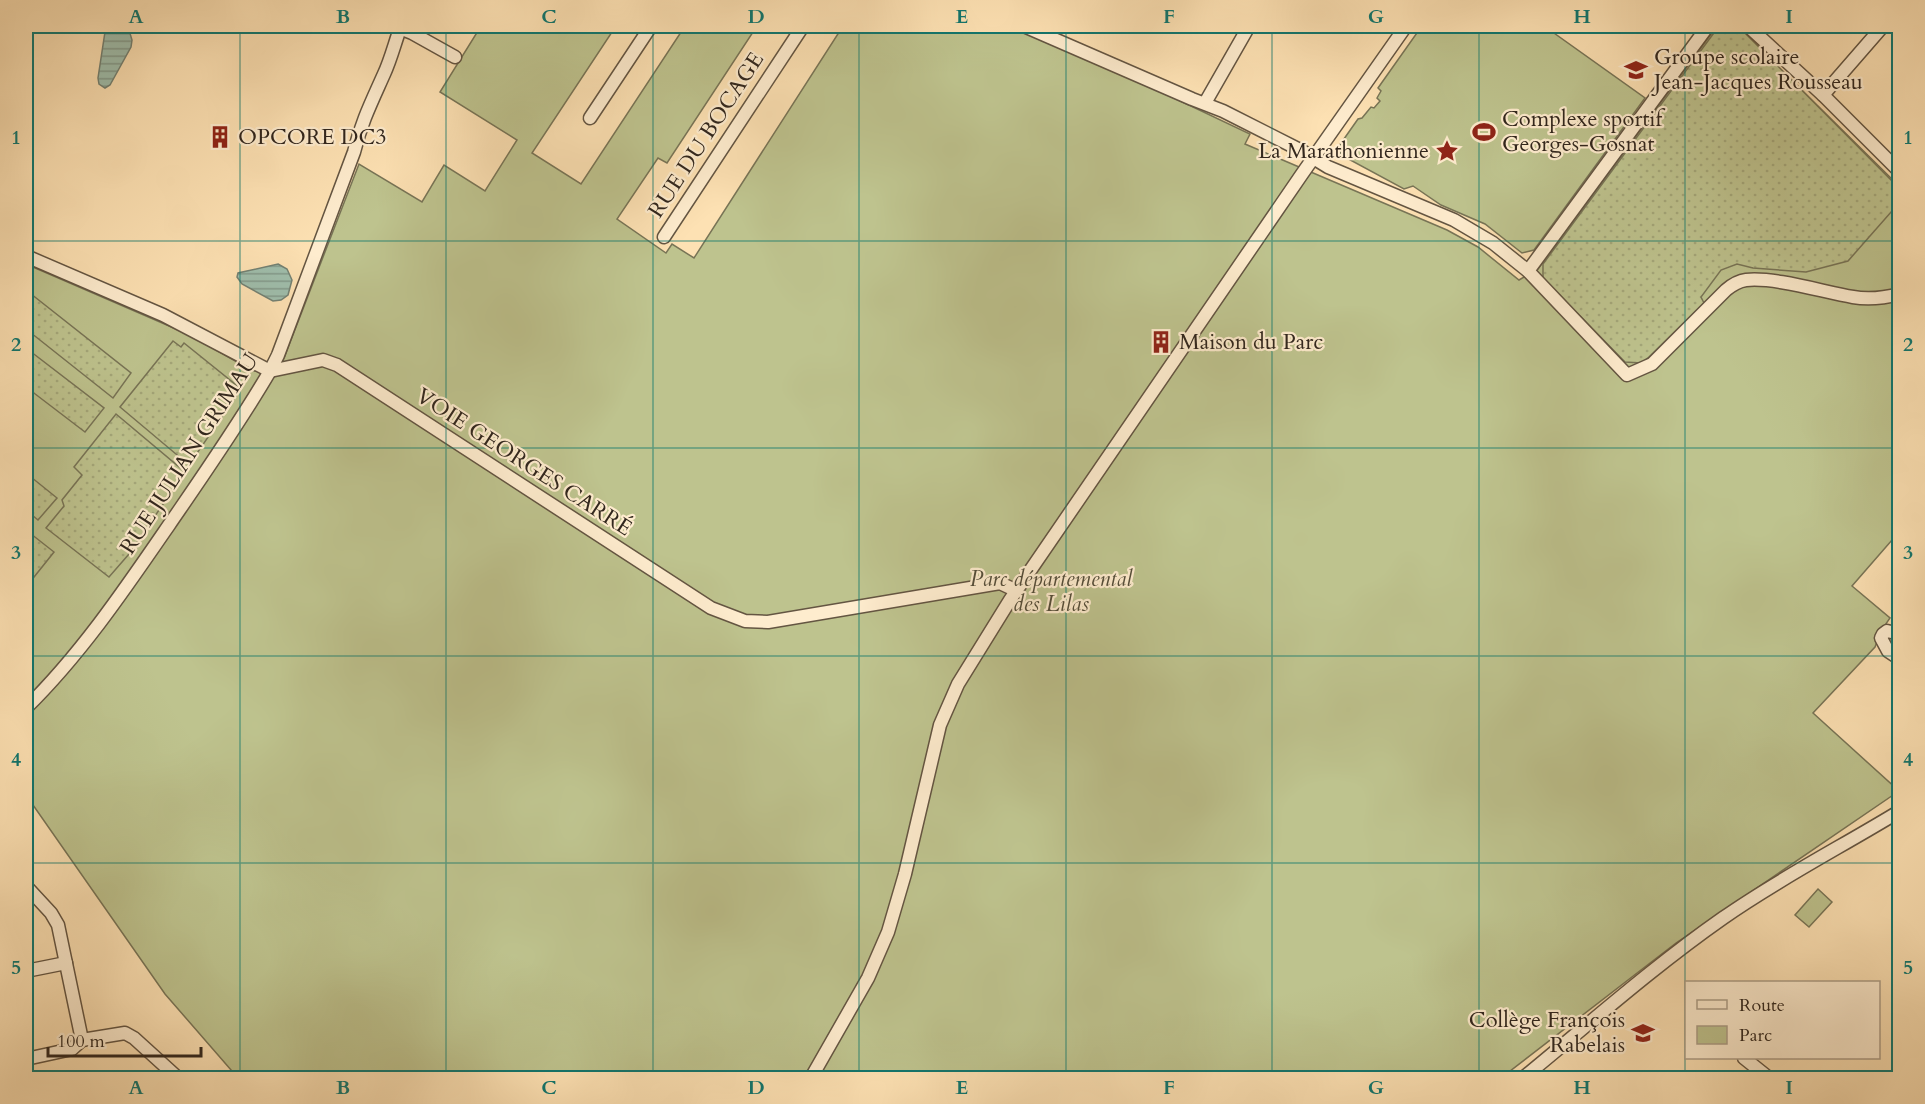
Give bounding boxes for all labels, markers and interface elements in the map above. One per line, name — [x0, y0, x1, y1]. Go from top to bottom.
text: A — [128, 3, 144, 30]
text: B — [336, 3, 350, 30]
text: C — [541, 3, 557, 30]
text: D — [747, 3, 765, 30]
text: E — [956, 3, 968, 30]
text: F — [1163, 3, 1175, 30]
text: G — [1368, 3, 1384, 30]
text: H — [1573, 3, 1591, 30]
text: I — [1785, 3, 1793, 30]
place label: Groupe scolaire Jean-Jacques Rousseau — [1651, 42, 1863, 97]
street label: RUE DU BOCAGE — [641, 46, 771, 224]
school or university icon: Groupe scolaire Jean-Jacques Rousseau — [1623, 57, 1649, 83]
place label: Complexe sportif Georges-Gosnat — [1502, 104, 1666, 159]
sports icon: Complexe sportif Georges-Gosnat — [1471, 119, 1497, 145]
place label: OPCORE DC3 — [238, 122, 387, 152]
text: 1 — [11, 124, 21, 151]
building icon: OPCORE DC3 — [207, 124, 233, 150]
text: 1 — [1903, 124, 1913, 151]
place label: La Marathonienne — [1258, 136, 1429, 166]
place icon: La Marathonienne — [1434, 138, 1460, 164]
place label: Maison du Parc — [1179, 327, 1323, 357]
building icon: Maison du Parc — [1148, 329, 1174, 355]
text: 2 — [11, 331, 21, 358]
text: 2 — [1903, 331, 1913, 358]
street label: RUE JULIAN GRIMAU — [113, 348, 265, 560]
street label: VOIE GEORGES CARRÉ — [410, 381, 638, 543]
text: 3 — [11, 539, 21, 566]
text: 3 — [1903, 539, 1913, 566]
park label: Parc départemental des Lilas — [970, 564, 1133, 619]
text: 4 — [11, 746, 21, 773]
text: 4 — [1903, 746, 1913, 773]
text: 5 — [11, 954, 21, 981]
text: 5 — [1903, 954, 1913, 981]
legend — [1685, 981, 1880, 1059]
text: Route — [1739, 993, 1785, 1018]
place label: Collège François Rabelais — [1469, 1005, 1625, 1060]
scale bar — [48, 1020, 201, 1058]
school or university icon: Collège François Rabelais — [1630, 1020, 1656, 1046]
text: Parc — [1739, 1023, 1772, 1048]
text: 100 m — [57, 1029, 105, 1054]
text: A — [128, 1074, 144, 1101]
text: B — [336, 1074, 350, 1101]
text: C — [541, 1074, 557, 1101]
text: D — [747, 1074, 765, 1101]
text: E — [956, 1074, 968, 1101]
text: F — [1163, 1074, 1175, 1101]
text: G — [1368, 1074, 1384, 1101]
text: H — [1573, 1074, 1591, 1101]
text: I — [1785, 1074, 1793, 1101]

